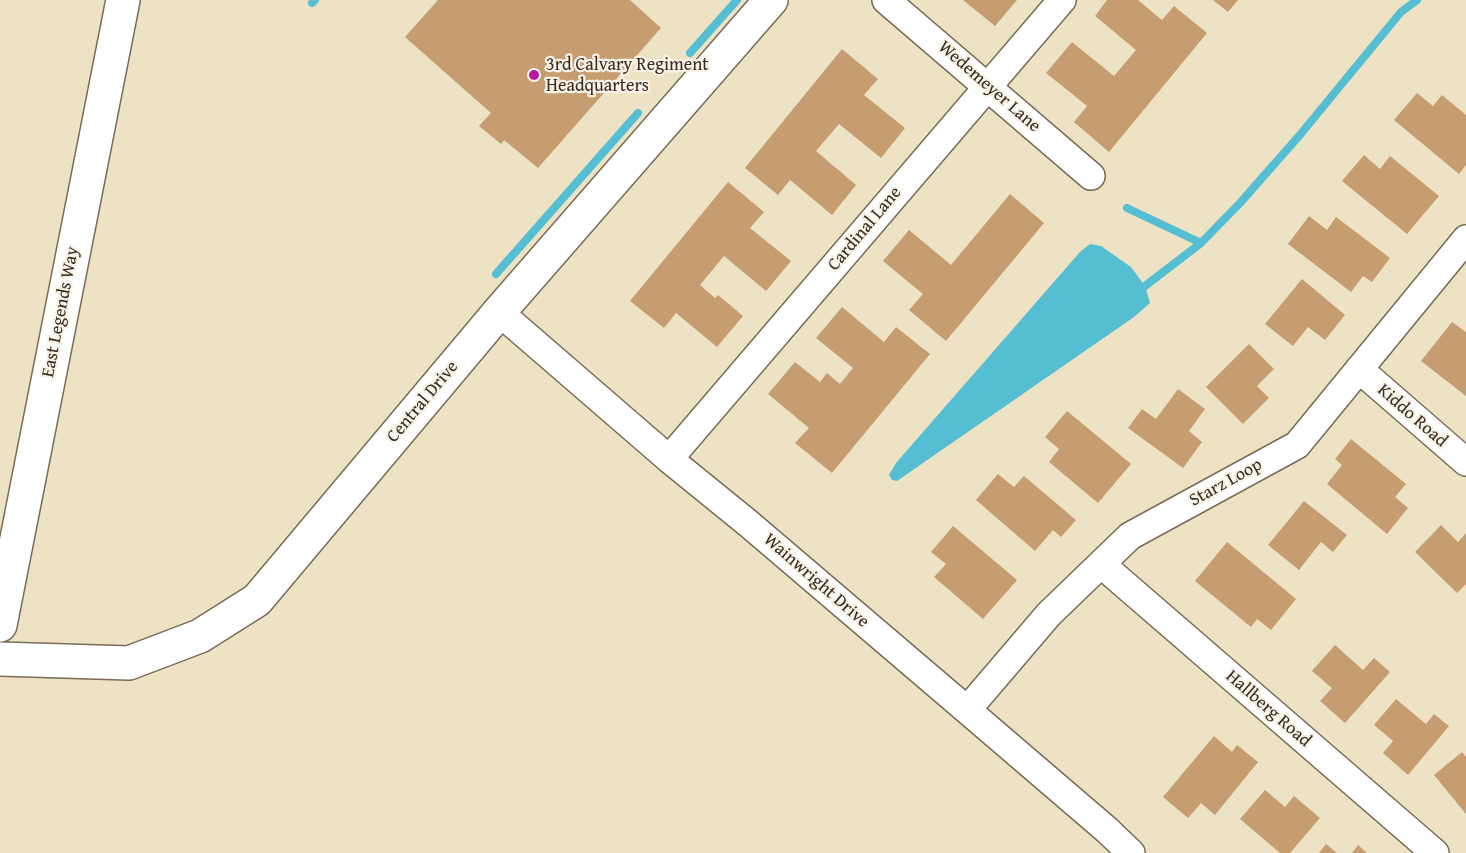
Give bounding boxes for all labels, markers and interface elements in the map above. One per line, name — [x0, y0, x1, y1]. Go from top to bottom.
street label: Wedemeyer Lane — [933, 37, 1045, 137]
place label: 3rd Calvary Regiment Headquarters — [546, 54, 709, 97]
marker: 3rd Calvary Regiment Headquarters — [527, 68, 541, 82]
street label: Cardinal Lane — [823, 182, 907, 276]
street label: East Legends Way — [38, 245, 84, 379]
street label: Central Drive — [383, 357, 463, 447]
street label: Kiddo Road — [1373, 380, 1451, 452]
street label: Starz Loop — [1186, 454, 1266, 512]
street label: Wainwright Drive — [759, 529, 873, 633]
street label: Hallberg Road — [1221, 666, 1315, 752]

